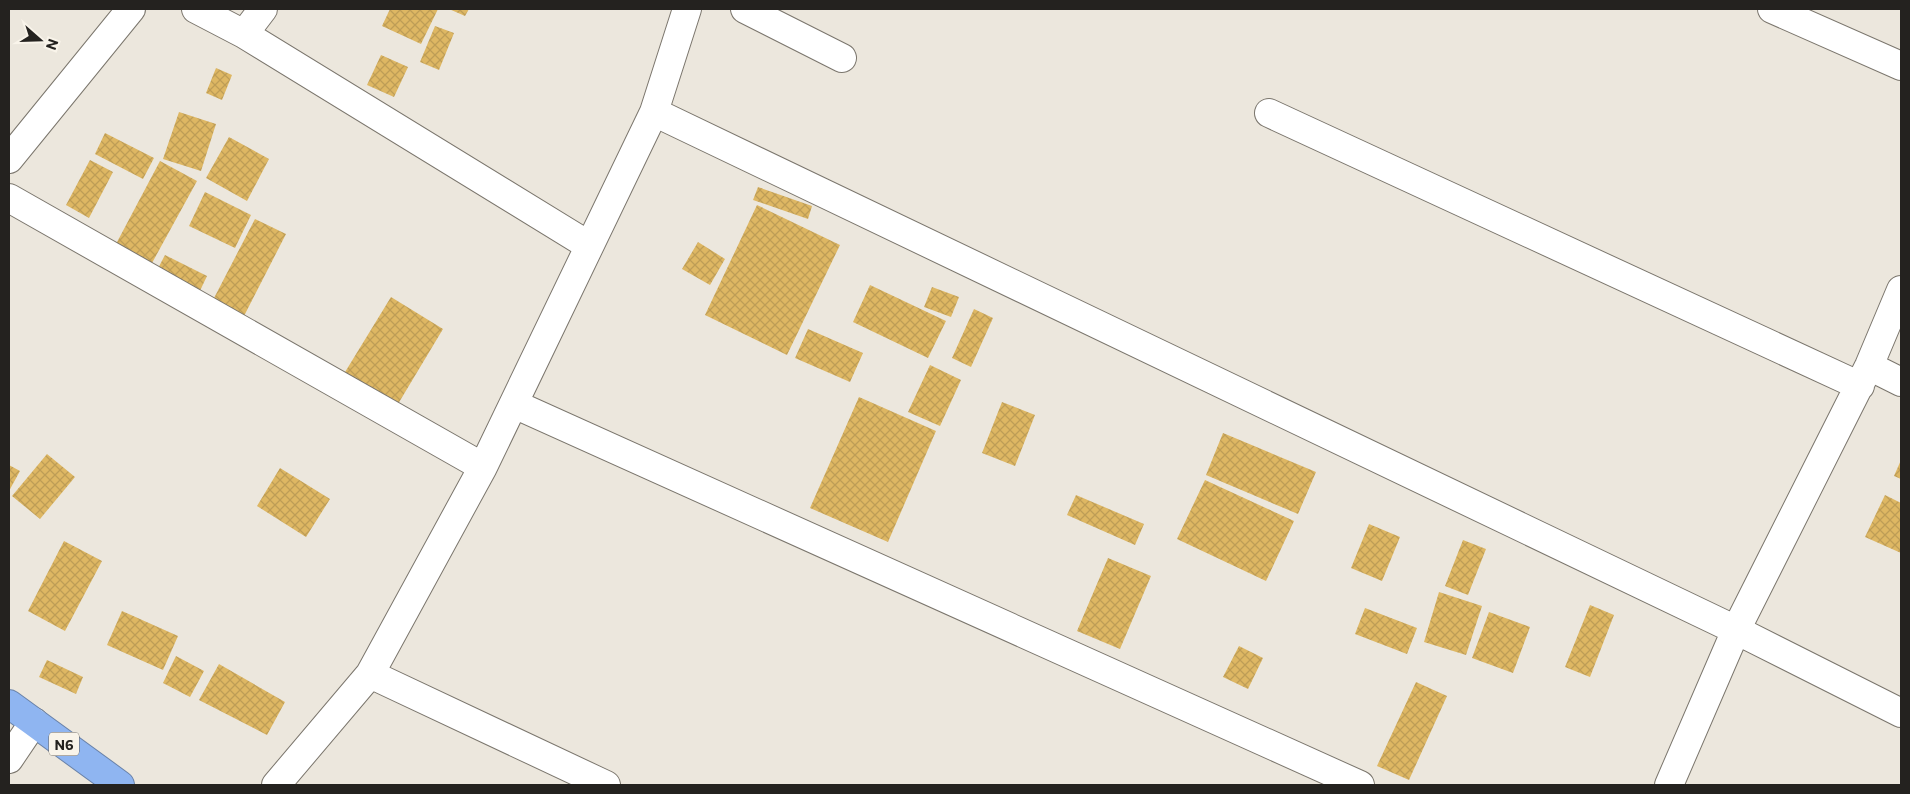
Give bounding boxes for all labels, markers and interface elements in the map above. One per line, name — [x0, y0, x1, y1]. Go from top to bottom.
north arrow — [15, 15, 65, 65]
text: N — [43, 37, 62, 52]
road number: N6 — [49, 732, 79, 756]

